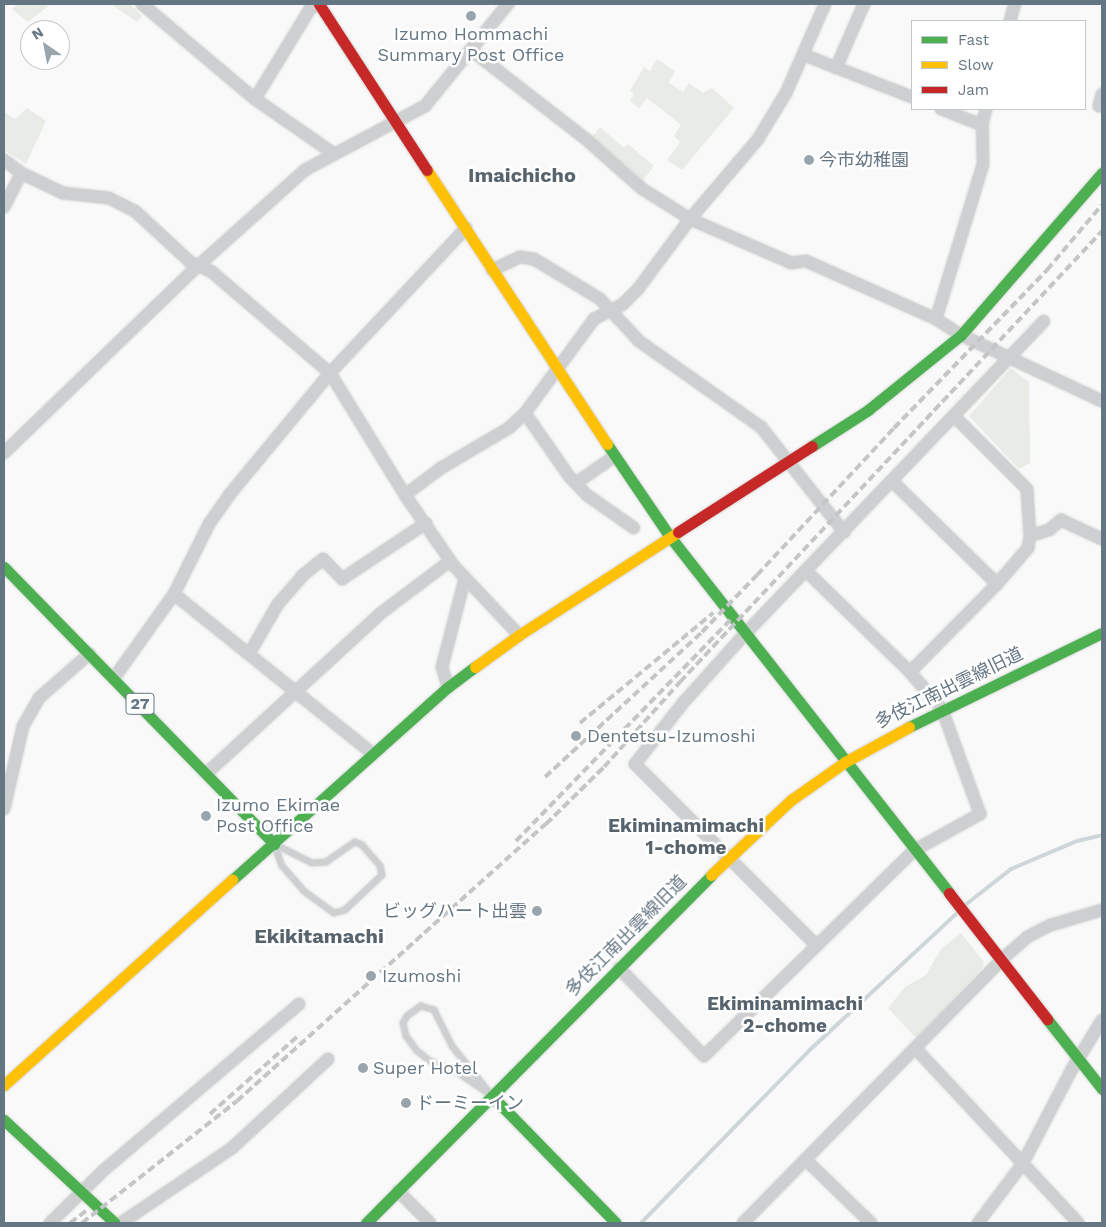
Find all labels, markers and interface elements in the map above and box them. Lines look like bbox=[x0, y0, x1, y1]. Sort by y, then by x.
marker: Izumo Hommachi Summary Post Office bbox=[465, 10, 477, 22]
north arrow bbox=[20, 20, 70, 70]
legend bbox=[911, 20, 1086, 110]
text: N bbox=[29, 24, 46, 43]
place label: Izumo Hommachi Summary Post Office bbox=[377, 24, 565, 66]
text: Fast bbox=[958, 31, 989, 49]
text: Slow bbox=[958, 56, 994, 74]
text: Jam bbox=[958, 81, 989, 99]
place label: 今市幼稚園 bbox=[819, 149, 909, 171]
marker: 今市幼稚園 bbox=[803, 154, 815, 166]
district label: Imaichicho bbox=[468, 163, 576, 187]
street label: 多伎江南出雲線旧道 bbox=[871, 643, 1027, 733]
road number: 27 bbox=[125, 691, 155, 718]
place label: Dentetsu-Izumoshi bbox=[587, 725, 756, 747]
marker: Dentetsu-Izumoshi bbox=[569, 729, 583, 743]
place label: Izumo Ekimae Post Office bbox=[216, 795, 340, 838]
marker: Izumo Ekimae Post Office bbox=[200, 810, 212, 822]
district label: Ekiminamimachi 1-chome bbox=[608, 815, 764, 859]
street label: 多伎江南出雲線旧道 bbox=[561, 871, 691, 1001]
place label: ビッグハート出雲 bbox=[383, 900, 527, 922]
marker: ビッグハート出雲 bbox=[531, 905, 543, 917]
district label: Ekikitamachi bbox=[254, 924, 384, 948]
place label: Izumoshi bbox=[382, 965, 461, 987]
marker: Izumoshi bbox=[364, 969, 378, 983]
district label: Ekiminamimachi 2-chome bbox=[707, 993, 863, 1037]
place label: Super Hotel bbox=[373, 1057, 478, 1079]
marker: Super Hotel bbox=[357, 1062, 369, 1074]
place label: ドーミーイン bbox=[416, 1092, 524, 1114]
marker: ドーミーイン bbox=[400, 1097, 412, 1109]

